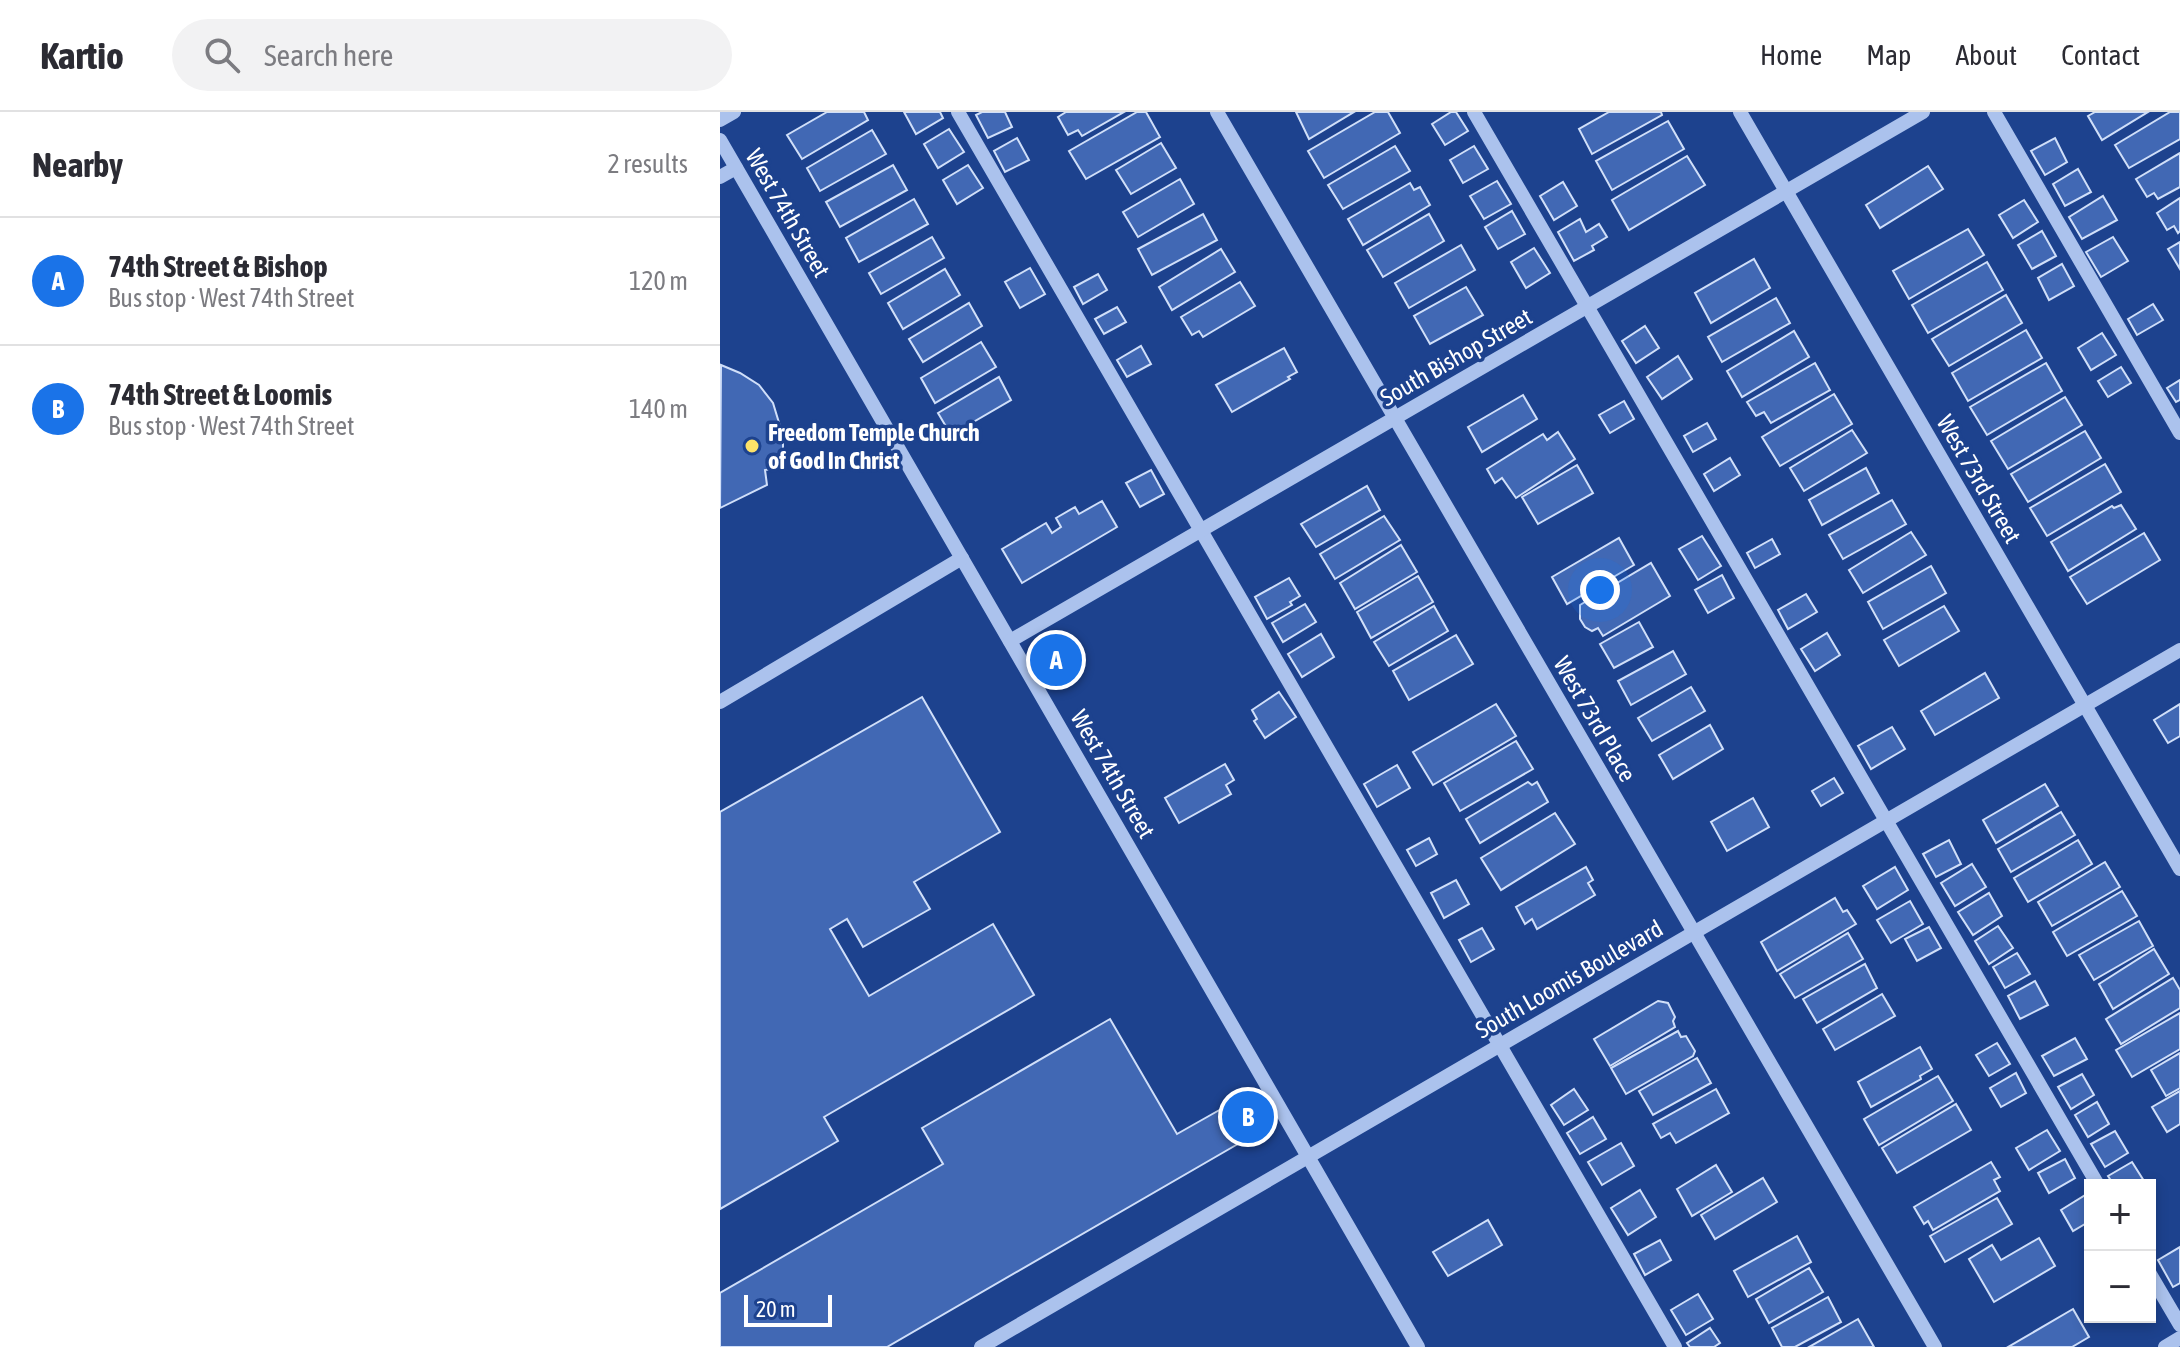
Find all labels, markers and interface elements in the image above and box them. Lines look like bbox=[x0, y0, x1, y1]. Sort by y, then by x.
search box bbox=[172, 19, 732, 91]
icon: search bbox=[200, 33, 244, 77]
text: Kartio bbox=[40, 34, 124, 77]
text: Search here bbox=[264, 38, 393, 72]
text: Home bbox=[1760, 39, 1822, 71]
text: Map bbox=[1866, 39, 1911, 71]
text: About bbox=[1955, 39, 2017, 71]
text: Contact bbox=[2061, 39, 2140, 71]
street label: West 74th Street bbox=[740, 144, 836, 282]
text: Nearby bbox=[32, 145, 123, 184]
text: 2 results bbox=[607, 149, 688, 179]
text: 74th Street & Bishop bbox=[108, 249, 328, 283]
text: A bbox=[52, 266, 64, 296]
text: 120 m bbox=[629, 266, 688, 296]
text: Bus stop · West 74th Street bbox=[108, 283, 355, 313]
street label: South Bishop Street bbox=[1375, 303, 1537, 411]
text: 74th Street & Loomis bbox=[108, 377, 332, 411]
text: B bbox=[52, 394, 64, 424]
text: 140 m bbox=[629, 394, 688, 424]
street label: West 73rd Street bbox=[1932, 410, 2027, 548]
text: Bus stop · West 74th Street bbox=[108, 411, 355, 441]
place label: Freedom Temple Church of God In Christ bbox=[768, 419, 980, 474]
marker: Freedom Temple Church of God In Christ bbox=[743, 437, 761, 455]
your location bbox=[1580, 570, 1620, 610]
pin: A bbox=[1030, 630, 1082, 690]
street label: West 73rd Place bbox=[1548, 652, 1642, 786]
street label: West 74th Street bbox=[1065, 705, 1161, 843]
street label: South Loomis Boulevard bbox=[1471, 914, 1667, 1044]
pin: B bbox=[1222, 1087, 1274, 1147]
map controls bbox=[2084, 1179, 2156, 1323]
button: + bbox=[2084, 1179, 2156, 1251]
button: − bbox=[2084, 1251, 2156, 1323]
scale bar bbox=[744, 1291, 832, 1327]
text: 20 m bbox=[756, 1296, 796, 1322]

